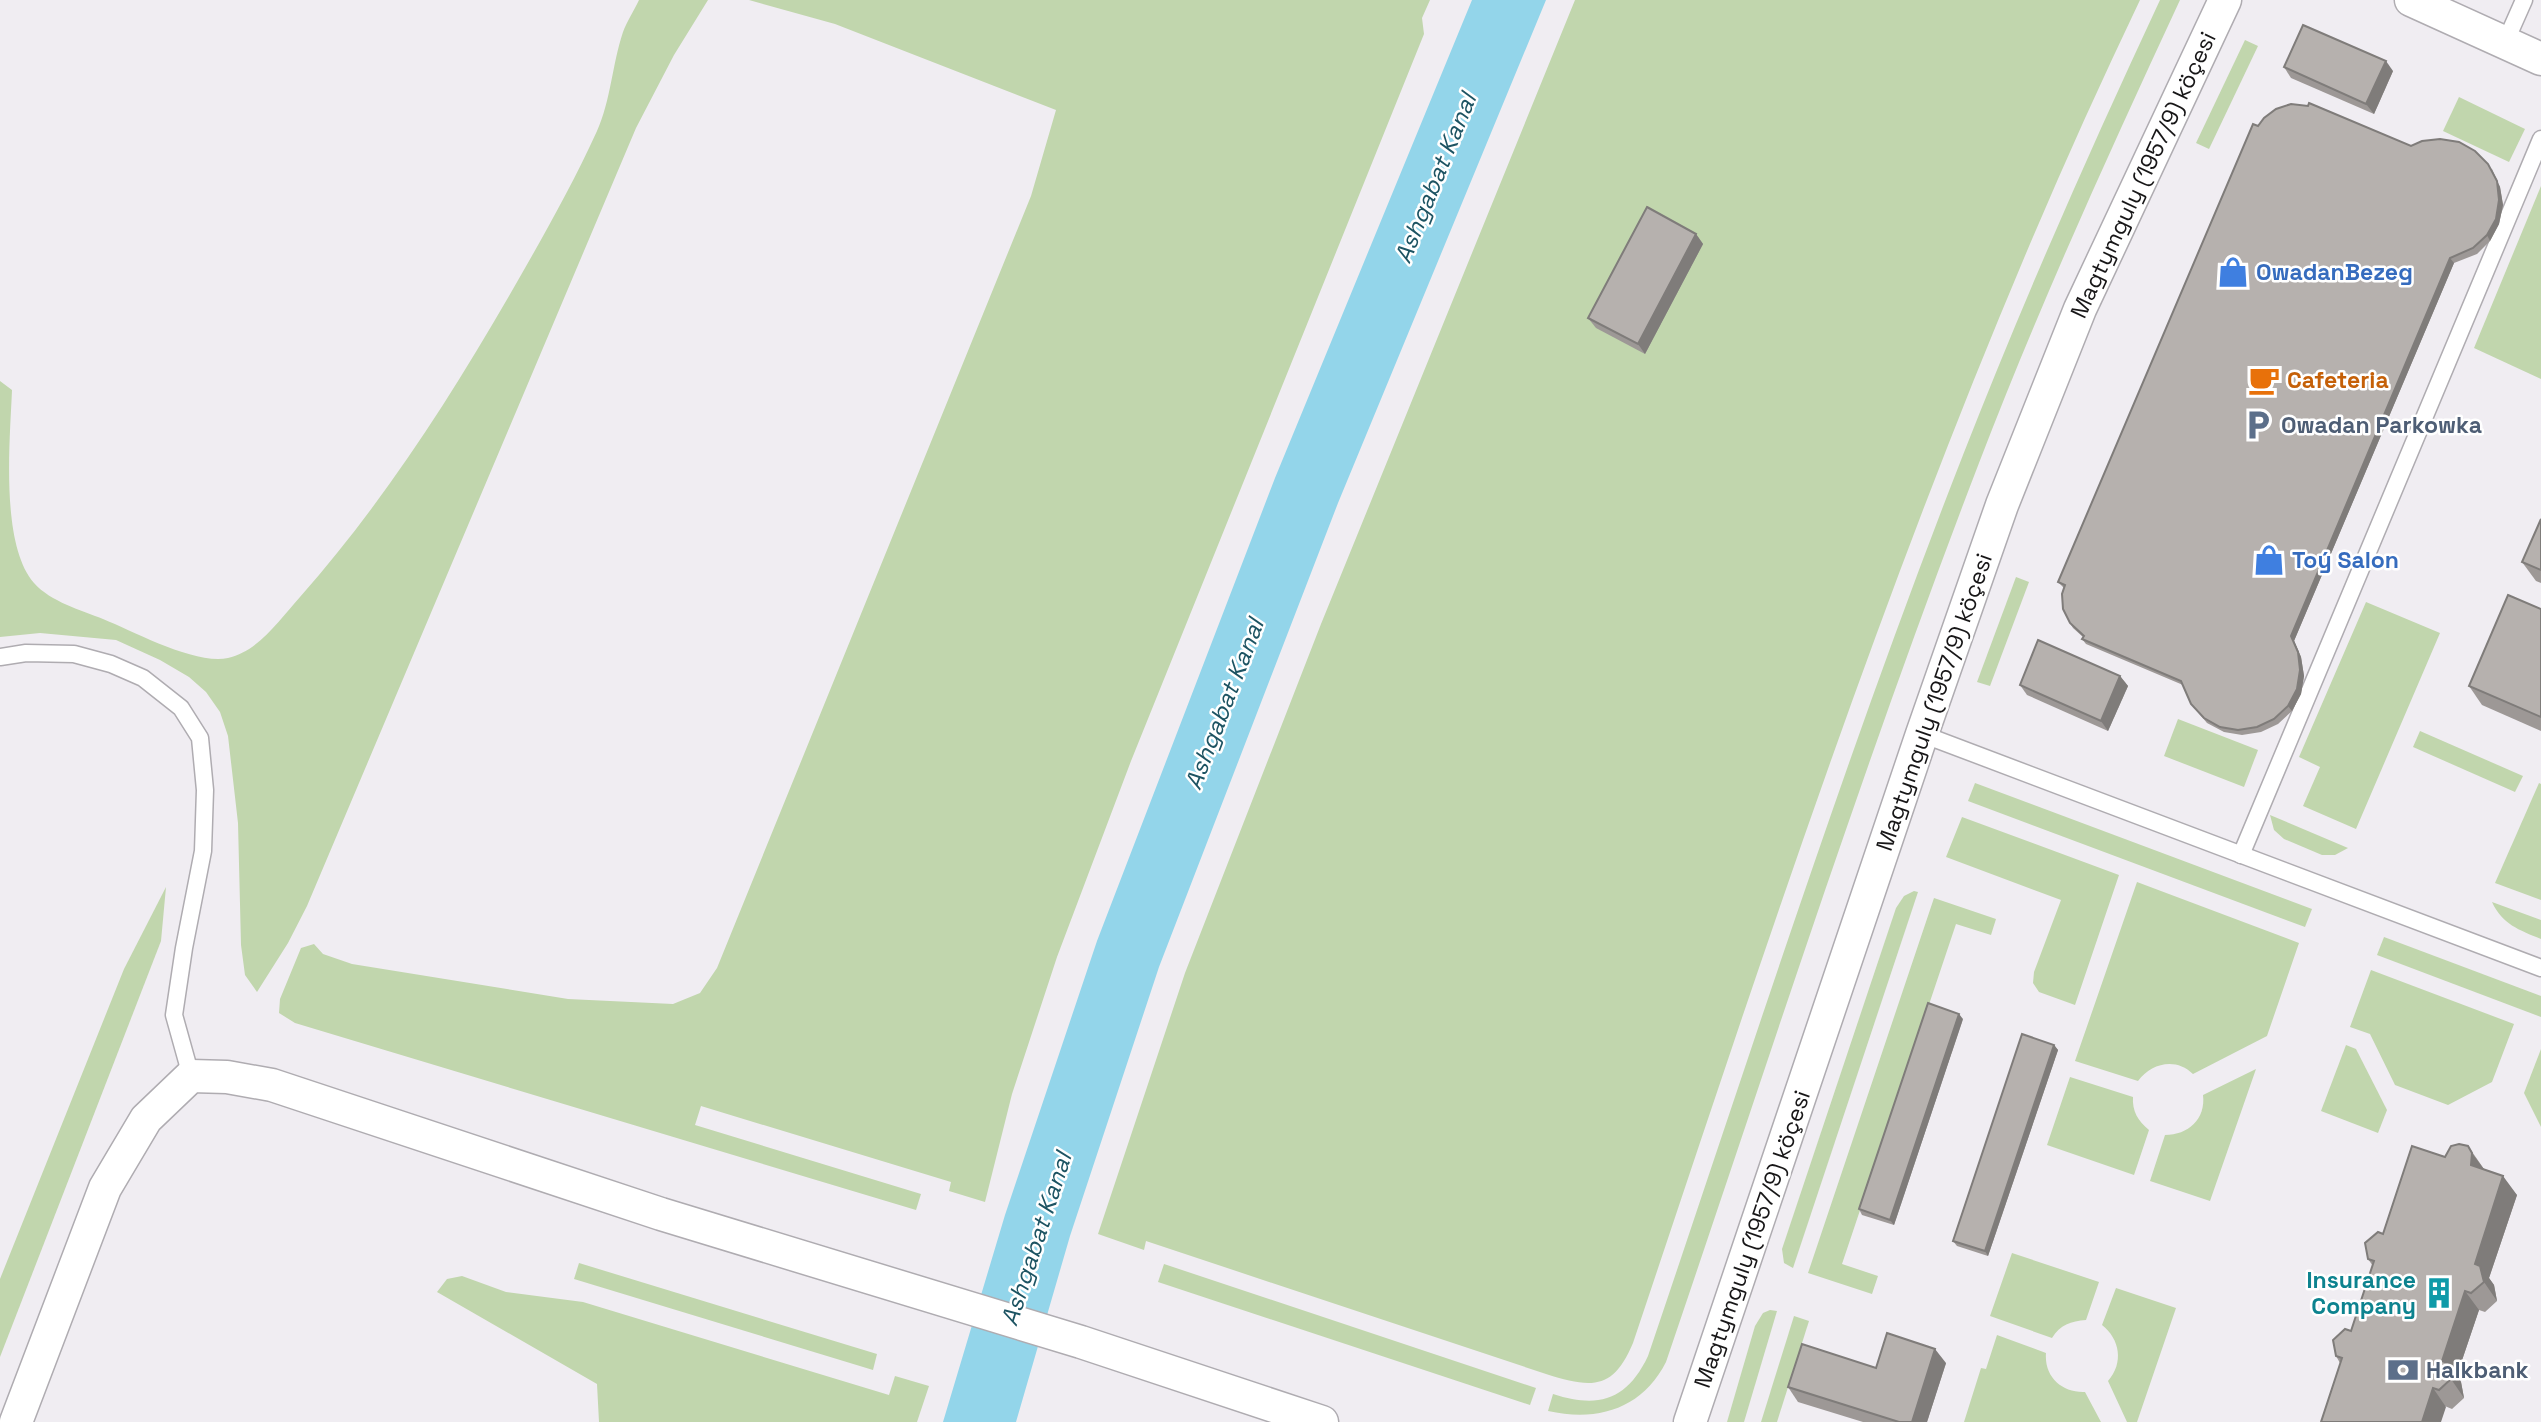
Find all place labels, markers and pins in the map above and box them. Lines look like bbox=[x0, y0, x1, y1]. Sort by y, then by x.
shop icon: OwadanBezeg bbox=[2216, 255, 2250, 289]
place label: OwadanBezeg bbox=[2256, 257, 2413, 287]
cafe icon: Cafeteria bbox=[2247, 363, 2281, 397]
place label: Cafeteria bbox=[2287, 365, 2389, 395]
parking icon: Owadan Parkowka bbox=[2241, 408, 2275, 442]
place label: Owadan Parkowka bbox=[2281, 410, 2482, 440]
shop icon: Toý Salon bbox=[2252, 543, 2286, 577]
place label: Toý Salon bbox=[2292, 545, 2399, 575]
place label: Insurance Company bbox=[2306, 1265, 2416, 1321]
building icon: Insurance Company bbox=[2422, 1276, 2456, 1310]
bank icon: Halkbank bbox=[2386, 1353, 2420, 1387]
place label: Halkbank bbox=[2426, 1355, 2529, 1385]

